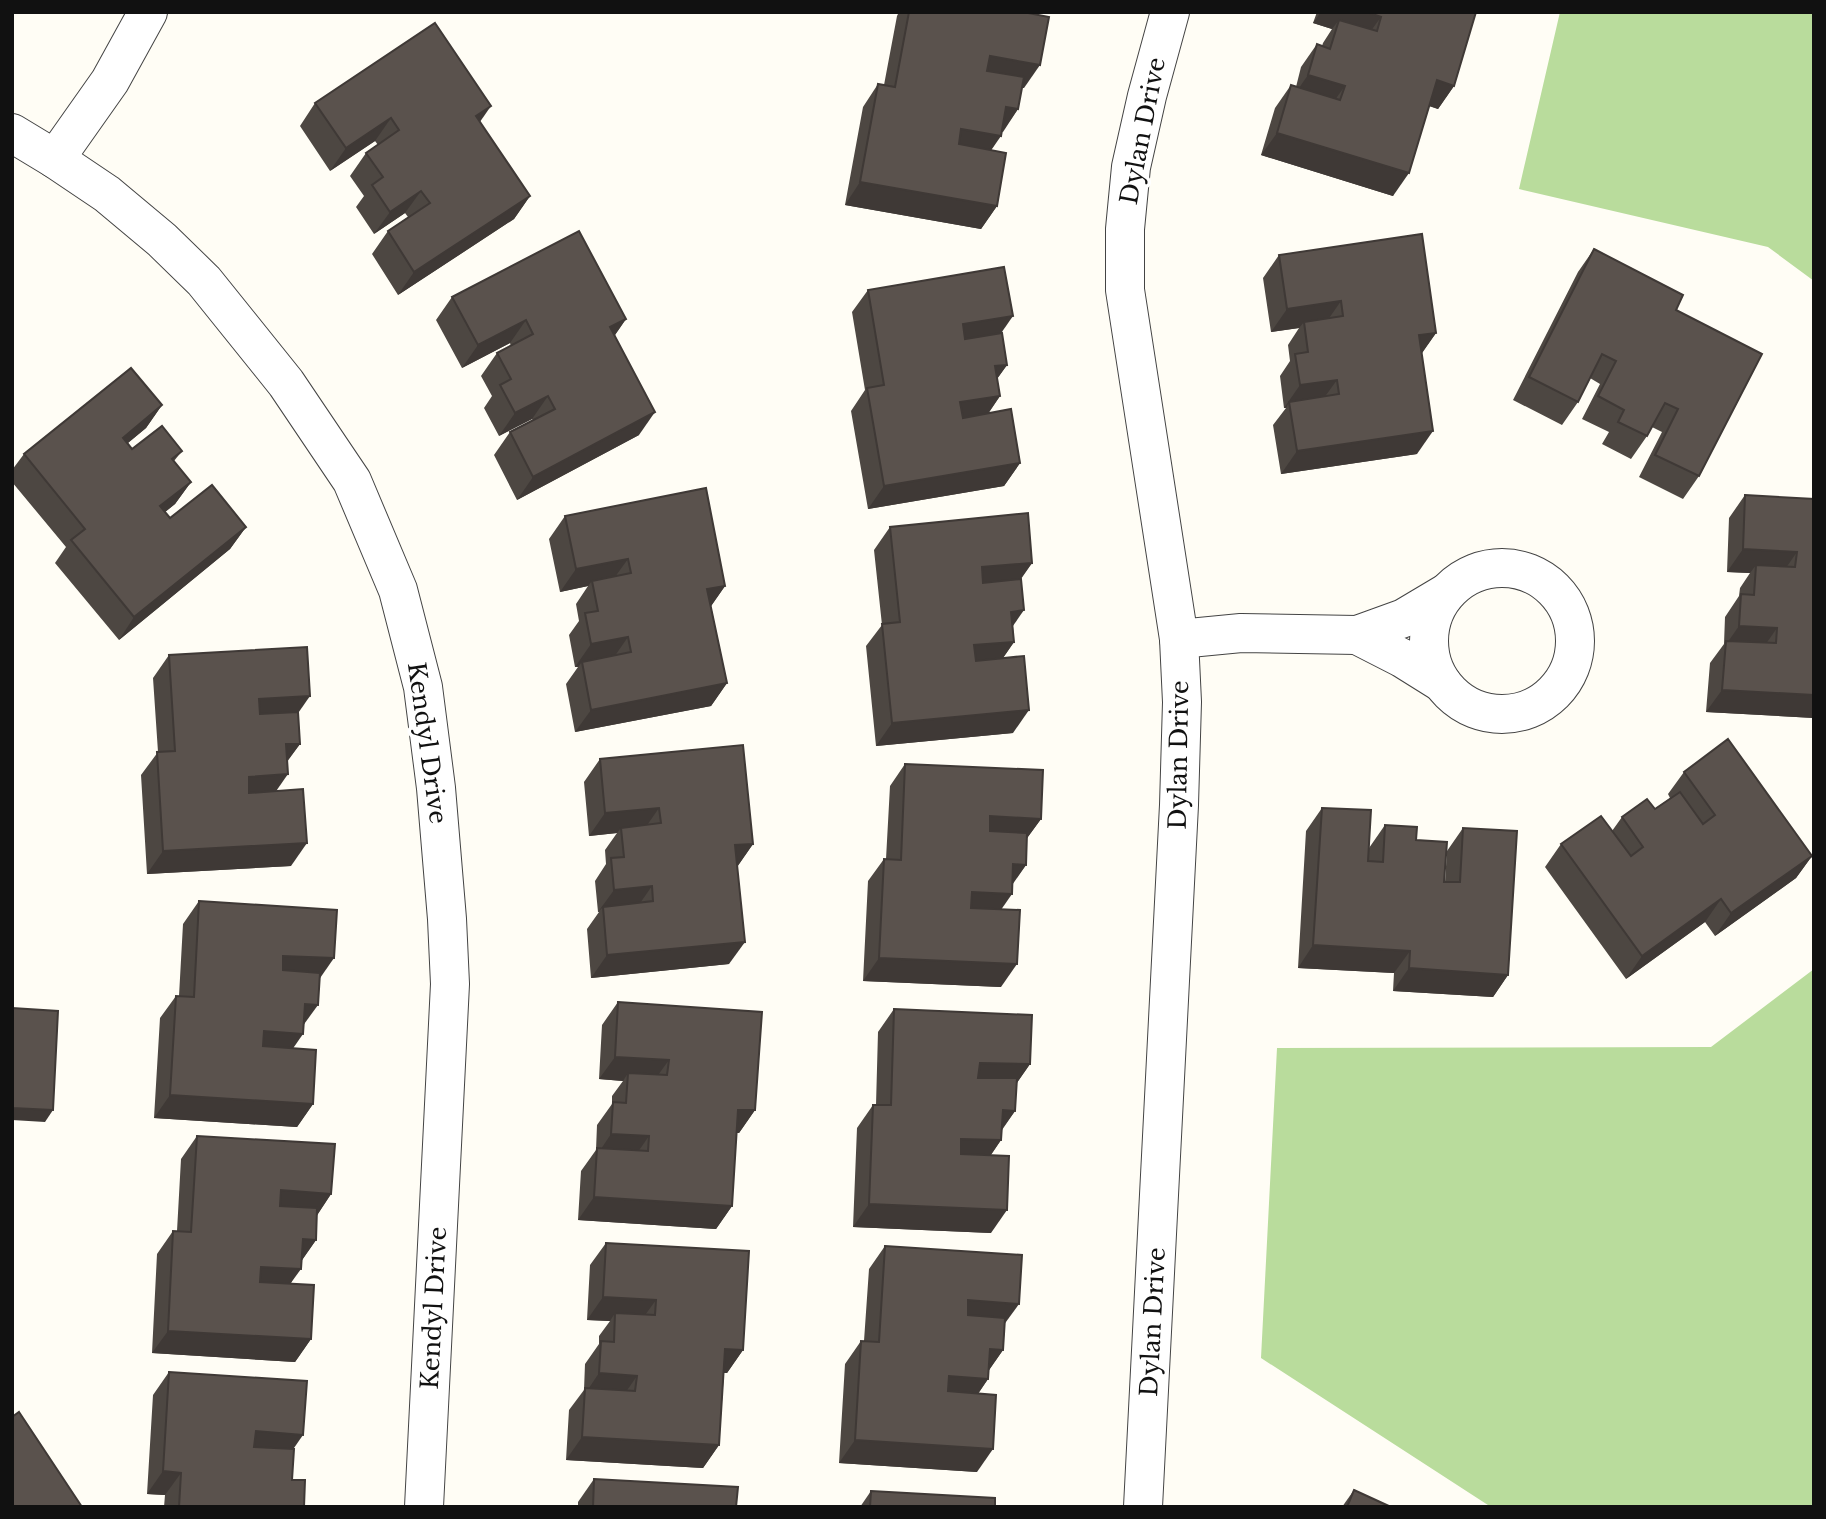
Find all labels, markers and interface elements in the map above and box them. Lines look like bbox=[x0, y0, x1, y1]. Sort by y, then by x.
street label: Dylan Drive bbox=[1114, 55, 1171, 207]
street label: Kendyl Drive bbox=[402, 660, 453, 826]
street label: Dylan Drive bbox=[1163, 680, 1194, 830]
street label: Kendyl Drive bbox=[415, 1226, 452, 1390]
street label: Dylan Drive bbox=[1134, 1247, 1171, 1397]

